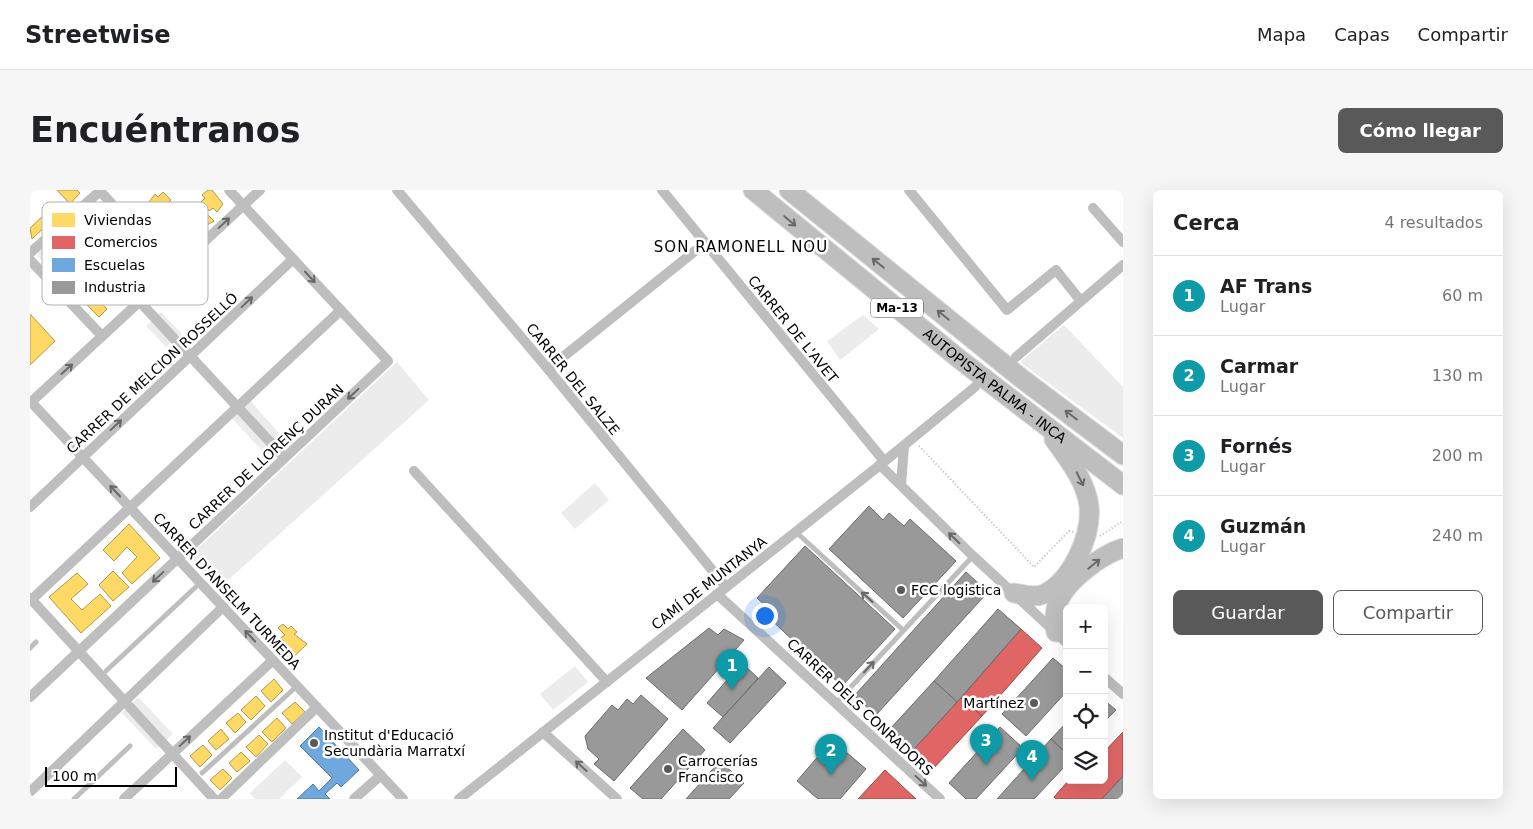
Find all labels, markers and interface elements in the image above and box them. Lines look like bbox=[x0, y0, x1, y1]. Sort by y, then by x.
text: Streetwise bbox=[25, 21, 171, 49]
text: Mapa bbox=[1257, 24, 1306, 45]
text: Capas bbox=[1334, 24, 1390, 45]
text: Compartir bbox=[1418, 24, 1508, 45]
button: Cómo llegar bbox=[1338, 108, 1503, 153]
text: Encuéntranos bbox=[30, 110, 301, 150]
legend bbox=[42, 202, 208, 305]
text: Cerca bbox=[1173, 211, 1240, 235]
text: Viviendas bbox=[84, 212, 152, 228]
text: 4 resultados bbox=[1384, 213, 1483, 232]
one-way arrow bbox=[784, 216, 797, 227]
one-way arrow bbox=[218, 217, 231, 229]
text: Comercios bbox=[84, 234, 158, 250]
district label: SON RAMONELL NOU bbox=[654, 238, 828, 256]
text: Escuelas bbox=[84, 257, 145, 273]
one-way arrow bbox=[872, 258, 885, 269]
one-way arrow bbox=[304, 271, 316, 283]
street label: CARRER DE L'AVET bbox=[745, 272, 841, 386]
text: AF Trans bbox=[1220, 275, 1312, 297]
text: Industria bbox=[84, 279, 146, 295]
text: 1 bbox=[1183, 286, 1195, 305]
text: 60 m bbox=[1442, 286, 1483, 305]
street label: CARRER DE MELCION ROSSELLÓ bbox=[62, 289, 241, 457]
one-way arrow bbox=[241, 296, 254, 308]
text: Lugar bbox=[1220, 297, 1265, 316]
road number: Ma-13 bbox=[871, 299, 923, 318]
one-way arrow bbox=[936, 310, 949, 321]
street label: CARRER DEL SALZE bbox=[523, 320, 623, 438]
street label: AUTOPISTA PALMA - INCA bbox=[920, 325, 1070, 447]
text: Carmar bbox=[1220, 355, 1298, 377]
one-way arrow bbox=[60, 364, 73, 375]
text: 2 bbox=[1183, 366, 1195, 385]
text: 130 m bbox=[1432, 366, 1483, 385]
text: Lugar bbox=[1220, 377, 1265, 396]
street label: CARRER DE LLORENÇ DURAN bbox=[185, 381, 347, 533]
one-way arrow bbox=[347, 388, 359, 400]
one-way arrow bbox=[1065, 410, 1078, 421]
one-way arrow bbox=[110, 419, 123, 431]
text: Fornés bbox=[1220, 435, 1292, 457]
text: 3 bbox=[1183, 446, 1195, 465]
text: 200 m bbox=[1432, 446, 1483, 465]
text: Lugar bbox=[1220, 457, 1265, 476]
one-way arrow bbox=[1076, 471, 1085, 486]
one-way arrow bbox=[109, 485, 121, 498]
street label: CARRER D'ANSELM TURMEDA bbox=[150, 509, 304, 673]
text: Guzmán bbox=[1220, 515, 1306, 537]
text: 4 bbox=[1183, 526, 1195, 545]
text: 240 m bbox=[1432, 526, 1483, 545]
one-way arrow bbox=[949, 532, 961, 544]
street label: CAMÍ DE MUNTANYA bbox=[648, 533, 770, 633]
text: Lugar bbox=[1220, 537, 1265, 556]
one-way arrow bbox=[1087, 558, 1100, 569]
one-way arrow bbox=[151, 571, 164, 583]
place label: FCC logistica bbox=[911, 582, 1001, 598]
marker: FCC logistica bbox=[895, 584, 907, 596]
button: Guardar bbox=[1173, 590, 1323, 635]
button: Compartir bbox=[1333, 590, 1483, 635]
one-way arrow bbox=[861, 591, 874, 603]
your location bbox=[752, 603, 778, 629]
map controls bbox=[1063, 604, 1108, 784]
button: + bbox=[1063, 604, 1108, 649]
one-way arrow bbox=[244, 629, 256, 642]
street label: CARRER DELS CONRADORS bbox=[784, 635, 936, 779]
pin: 1 bbox=[716, 649, 748, 690]
button: − bbox=[1063, 649, 1108, 694]
one-way arrow bbox=[863, 660, 875, 673]
button: locate bbox=[1063, 694, 1108, 739]
place label: Martínez bbox=[963, 695, 1024, 711]
marker: Martínez bbox=[1028, 697, 1040, 709]
pin: 3 bbox=[970, 724, 1002, 765]
place label: Institut d'Educació Secundària Marratxí bbox=[324, 727, 466, 759]
pin: 2 bbox=[815, 734, 847, 775]
one-way arrow bbox=[179, 735, 192, 747]
marker: Institut d'Educació Secundària Marratxí bbox=[308, 737, 320, 749]
button: layers bbox=[1063, 739, 1108, 784]
pin: 4 bbox=[1016, 740, 1048, 781]
place label: Carrocerías Francisco bbox=[678, 753, 758, 785]
one-way arrow bbox=[574, 760, 587, 772]
marker: Carrocerías Francisco bbox=[662, 763, 674, 775]
scale bar bbox=[45, 764, 178, 787]
text: 100 m bbox=[52, 768, 97, 784]
one-way arrow bbox=[914, 775, 927, 787]

